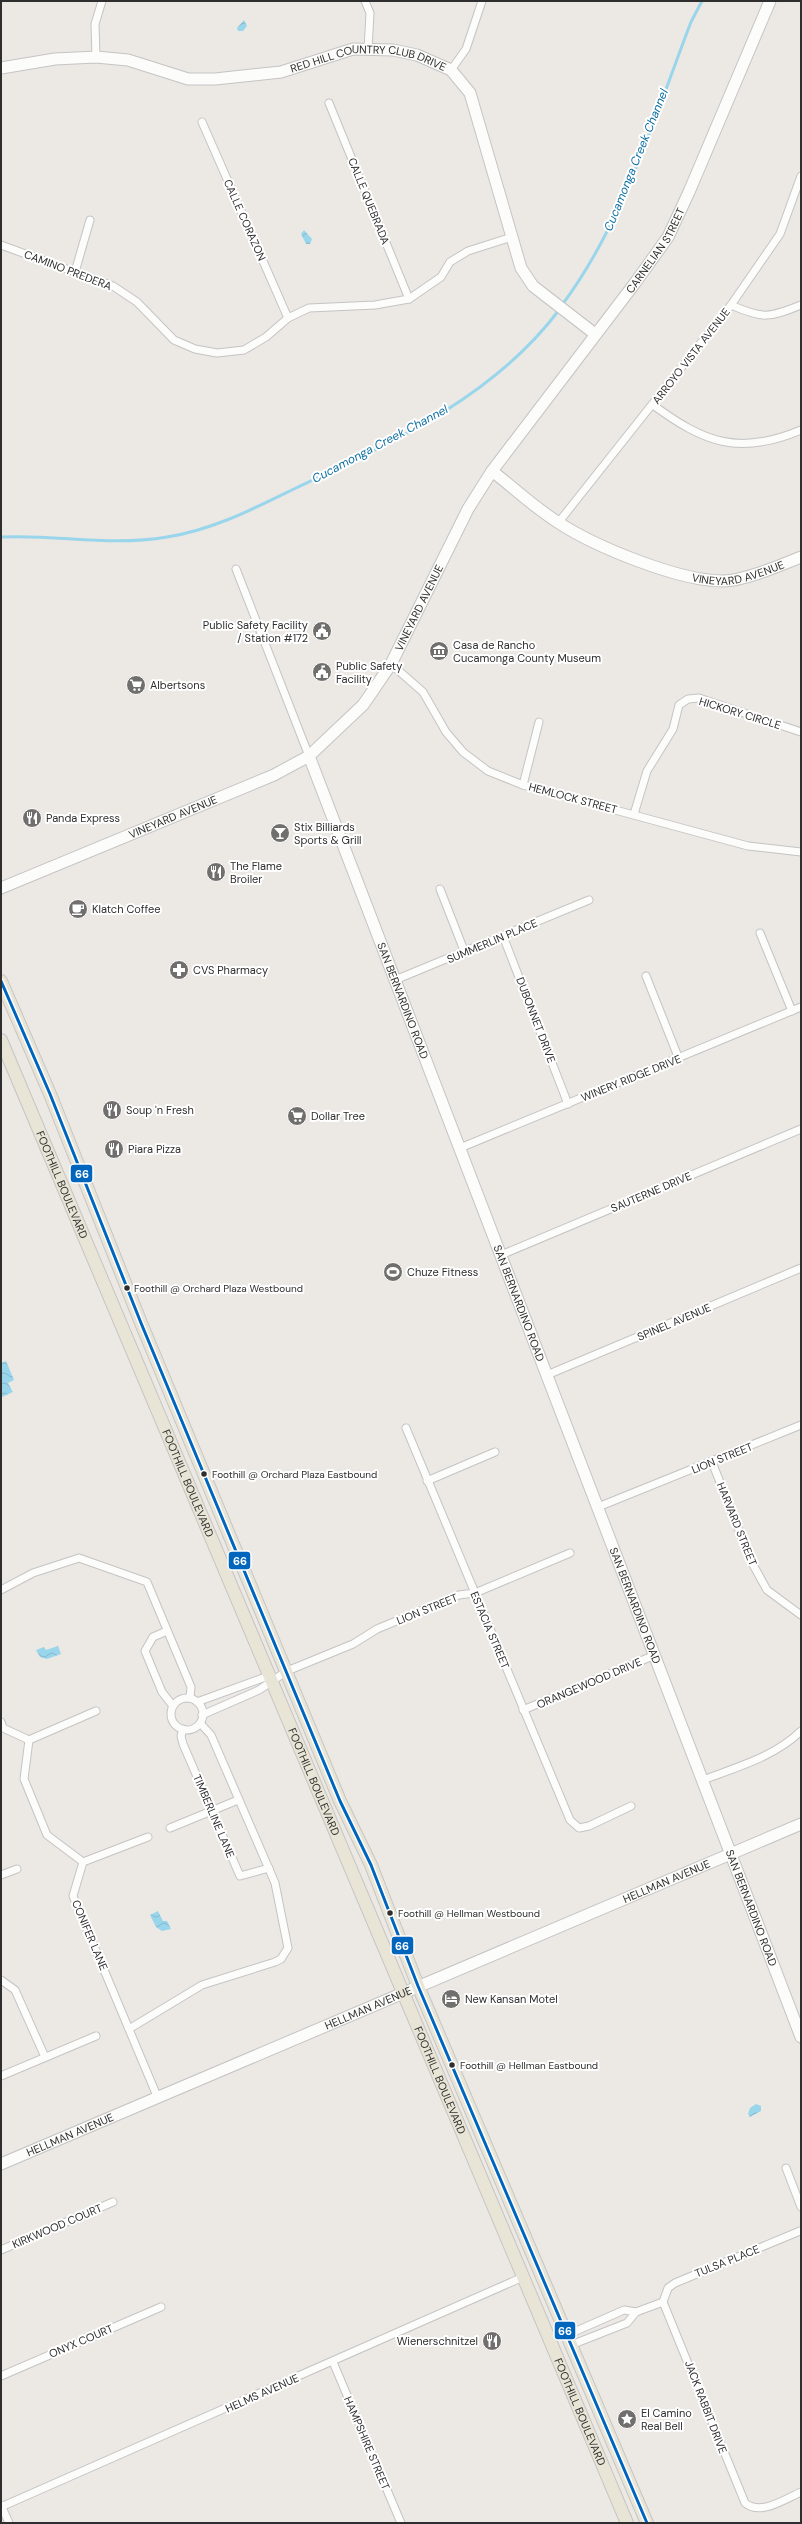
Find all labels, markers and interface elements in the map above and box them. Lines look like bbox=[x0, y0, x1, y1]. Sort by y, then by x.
text: RED HILL COUNTRY CLUB DRIVE bbox=[288, 42, 448, 76]
street label: RED HILL COUNTRY CLUB DRIVE bbox=[287, 63, 449, 77]
water label: Cucamonga Creek Channel bbox=[600, 86, 672, 233]
street label: CALLE QUEBRADA bbox=[345, 156, 393, 246]
street label: CALLE CORAZON bbox=[221, 177, 269, 263]
street label: CARNELIAN STREET bbox=[623, 205, 688, 296]
street label: CAMINO PREDERA bbox=[22, 247, 114, 293]
street label: ARROYO VISTA AVENUE bbox=[649, 305, 733, 407]
water label: Cucamonga Creek Channel bbox=[309, 401, 451, 487]
street label: VINEYARD AVENUE bbox=[691, 558, 786, 588]
street label: VINEYARD AVENUE bbox=[392, 562, 446, 653]
place label: Public Safety Facility / Station #172 bbox=[203, 618, 308, 645]
public building icon: Public Safety Facility / Station #172 bbox=[311, 620, 333, 642]
place label: Casa de Rancho Cucamonga County Museum bbox=[453, 638, 601, 665]
museum icon: Casa de Rancho Cucamonga County Museum bbox=[428, 640, 450, 662]
place label: Public Safety Facility bbox=[336, 659, 402, 686]
public building icon: Public Safety Facility bbox=[311, 661, 333, 683]
supermarket icon: Albertsons bbox=[125, 674, 147, 696]
place label: Albertsons bbox=[150, 678, 205, 692]
street label: HICKORY CIRCLE bbox=[697, 694, 783, 732]
street label: HEMLOCK STREET bbox=[527, 779, 619, 817]
street label: VINEYARD AVENUE bbox=[126, 792, 219, 841]
restaurant icon: Panda Express bbox=[21, 807, 43, 829]
place label: Panda Express bbox=[46, 811, 120, 825]
place label: Stix Billiards Sports & Grill bbox=[294, 820, 362, 847]
bar icon: Stix Billiards Sports & Grill bbox=[269, 822, 291, 844]
place label: The Flame Broiler bbox=[230, 859, 282, 886]
restaurant icon: The Flame Broiler bbox=[205, 861, 227, 883]
cafe icon: Klatch Coffee bbox=[67, 898, 89, 920]
place label: Klatch Coffee bbox=[92, 902, 161, 916]
street label: SUMMERLIN PLACE bbox=[445, 916, 539, 966]
street label: SAN BERNARDINO ROAD bbox=[374, 940, 432, 1061]
pharmacy icon: CVS Pharmacy bbox=[168, 959, 190, 981]
place label: CVS Pharmacy bbox=[193, 963, 268, 977]
street label: DUBONNET DRIVE bbox=[513, 975, 559, 1065]
street label: WINERY RIDGE DRIVE bbox=[579, 1051, 683, 1105]
restaurant icon: Soup 'n Fresh bbox=[101, 1099, 123, 1121]
place label: Soup 'n Fresh bbox=[126, 1103, 194, 1117]
supermarket icon: Dollar Tree bbox=[286, 1105, 308, 1127]
place label: Dollar Tree bbox=[311, 1109, 365, 1123]
street label: FOOTHILL BOULEVARD bbox=[33, 1129, 91, 1241]
restaurant icon: Piara Pizza bbox=[103, 1138, 125, 1160]
place label: Piara Pizza bbox=[128, 1142, 181, 1156]
line badge: 66 bbox=[70, 1164, 93, 1183]
text: 66 bbox=[75, 1167, 89, 1181]
street label: SAUTERNE DRIVE bbox=[608, 1169, 694, 1215]
street label: SAN BERNARDINO ROAD bbox=[490, 1243, 548, 1364]
sports icon: Chuze Fitness bbox=[382, 1261, 404, 1283]
place label: Chuze Fitness bbox=[407, 1265, 478, 1279]
place label: Foothill @ Orchard Plaza Westbound bbox=[134, 1282, 303, 1295]
marker: Foothill @ Orchard Plaza Westbound bbox=[122, 1283, 132, 1293]
street label: SPINEL AVENUE bbox=[635, 1300, 713, 1344]
street label: FOOTHILL BOULEVARD bbox=[159, 1427, 217, 1539]
street label: LION STREET bbox=[689, 1439, 755, 1477]
place label: Foothill @ Orchard Plaza Eastbound bbox=[212, 1468, 377, 1481]
marker: Foothill @ Orchard Plaza Eastbound bbox=[199, 1469, 209, 1479]
street label: HARVARD STREET bbox=[714, 1480, 760, 1568]
street label: SAN BERNARDINO ROAD bbox=[607, 1545, 664, 1666]
line badge: 66 bbox=[228, 1551, 251, 1570]
text: 66 bbox=[233, 1554, 247, 1568]
street label: ESTACIA STREET bbox=[467, 1589, 513, 1671]
street label: LION STREET bbox=[394, 1590, 460, 1628]
street label: ORANGEWOOD DRIVE bbox=[534, 1655, 644, 1711]
street label: FOOTHILL BOULEVARD bbox=[285, 1726, 343, 1838]
street label: TIMBERLINE LANE bbox=[190, 1772, 238, 1860]
street label: SAN BERNARDINO ROAD bbox=[723, 1848, 780, 1969]
street label: HELLMAN AVENUE bbox=[621, 1857, 712, 1906]
street label: CONIFER LANE bbox=[69, 1898, 111, 1972]
place label: Foothill @ Hellman Westbound bbox=[398, 1907, 540, 1920]
marker: Foothill @ Hellman Westbound bbox=[385, 1908, 395, 1918]
line badge: 66 bbox=[391, 1936, 414, 1955]
text: 66 bbox=[395, 1939, 409, 1953]
street label: HELLMAN AVENUE bbox=[323, 1983, 414, 2033]
hotel icon: New Kansan Motel bbox=[440, 1988, 462, 2010]
place label: New Kansan Motel bbox=[465, 1992, 558, 2006]
street label: FOOTHILL BOULEVARD bbox=[411, 2024, 469, 2136]
place label: Foothill @ Hellman Eastbound bbox=[460, 2059, 598, 2072]
marker: Foothill @ Hellman Eastbound bbox=[447, 2060, 457, 2070]
street label: HELLMAN AVENUE bbox=[24, 2110, 116, 2159]
street label: KIRKWOOD COURT bbox=[10, 2201, 104, 2251]
street label: TULSA PLACE bbox=[693, 2242, 761, 2280]
street label: ONYX COURT bbox=[47, 2321, 115, 2361]
line badge: 66 bbox=[554, 2321, 576, 2340]
text: 66 bbox=[558, 2324, 572, 2338]
restaurant icon: Wienerschnitzel bbox=[481, 2330, 503, 2352]
place label: Wienerschnitzel bbox=[397, 2334, 478, 2348]
street label: FOOTHILL BOULEVARD bbox=[551, 2356, 609, 2468]
street label: JACK RABBIT DRIVE bbox=[682, 2359, 730, 2455]
street label: HELMS AVENUE bbox=[223, 2371, 301, 2415]
street label: HAMPSHIRE STREET bbox=[341, 2394, 393, 2492]
place label: El Camino Real Bell bbox=[641, 2406, 692, 2433]
place icon: El Camino Real Bell bbox=[616, 2408, 638, 2430]

